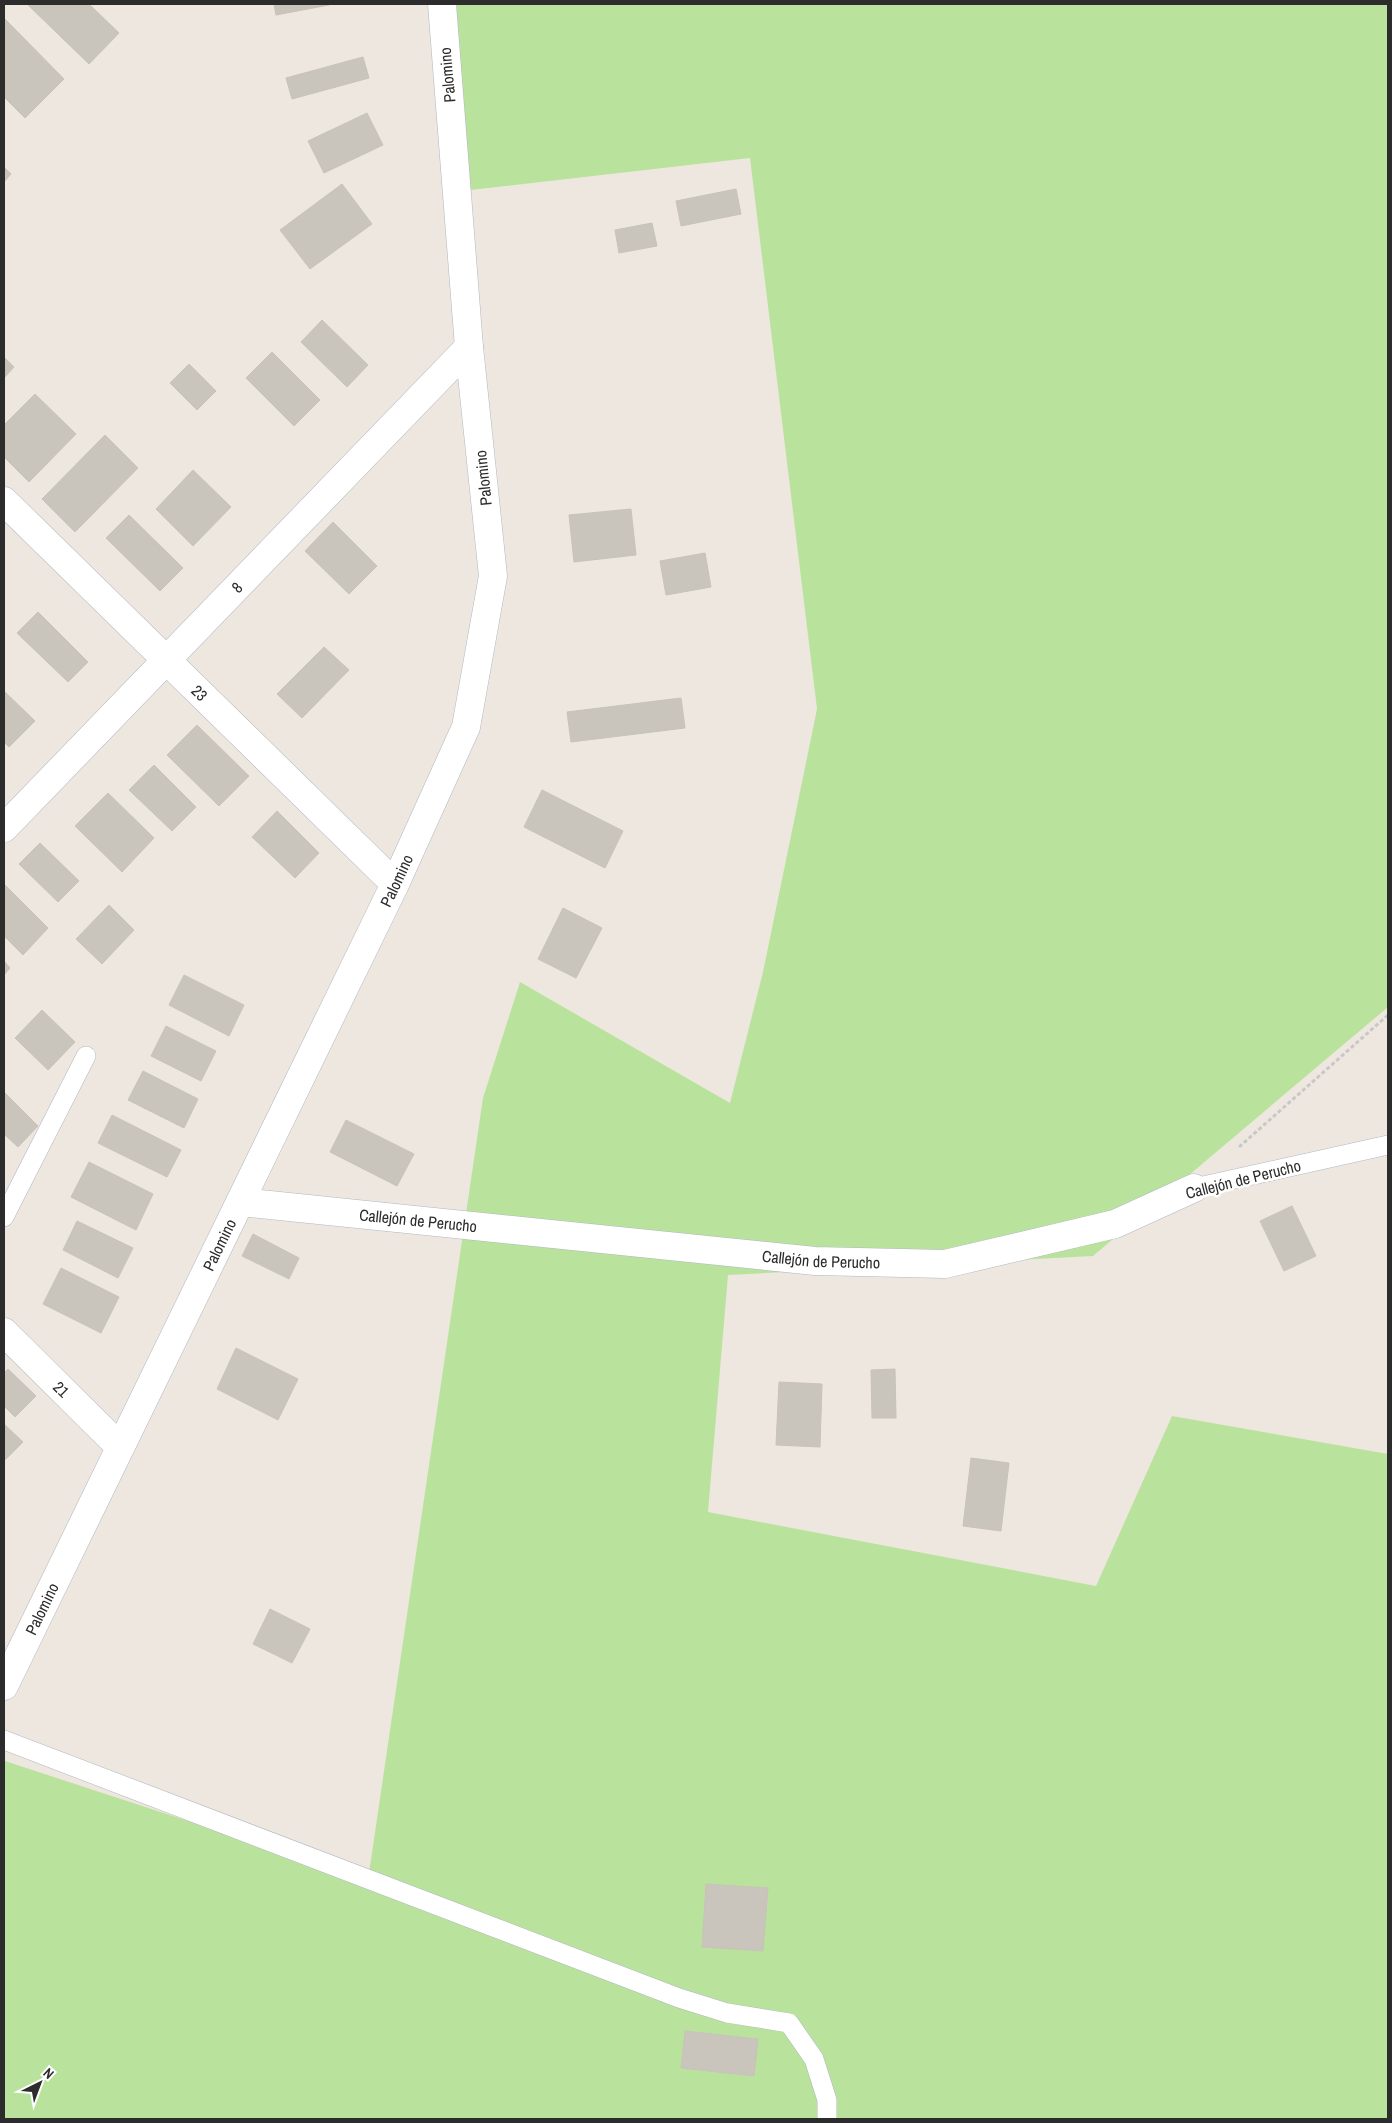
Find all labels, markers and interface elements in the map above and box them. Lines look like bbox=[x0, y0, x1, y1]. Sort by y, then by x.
street label: Palomino bbox=[434, 46, 460, 104]
street label: Palomino bbox=[469, 449, 497, 507]
street label: 8 bbox=[226, 577, 247, 597]
street label: 23 bbox=[187, 680, 213, 706]
street label: Palomino bbox=[375, 851, 418, 910]
street label: Callejón de Perucho bbox=[1183, 1154, 1303, 1204]
street label: Callejón de Perucho bbox=[358, 1203, 478, 1237]
street label: Palomino bbox=[197, 1215, 241, 1274]
street label: Callejón de Perucho bbox=[761, 1245, 880, 1273]
street label: 21 bbox=[49, 1376, 75, 1402]
street label: Palomino bbox=[20, 1579, 64, 1638]
north arrow bbox=[15, 2058, 65, 2108]
text: N bbox=[40, 2064, 58, 2083]

